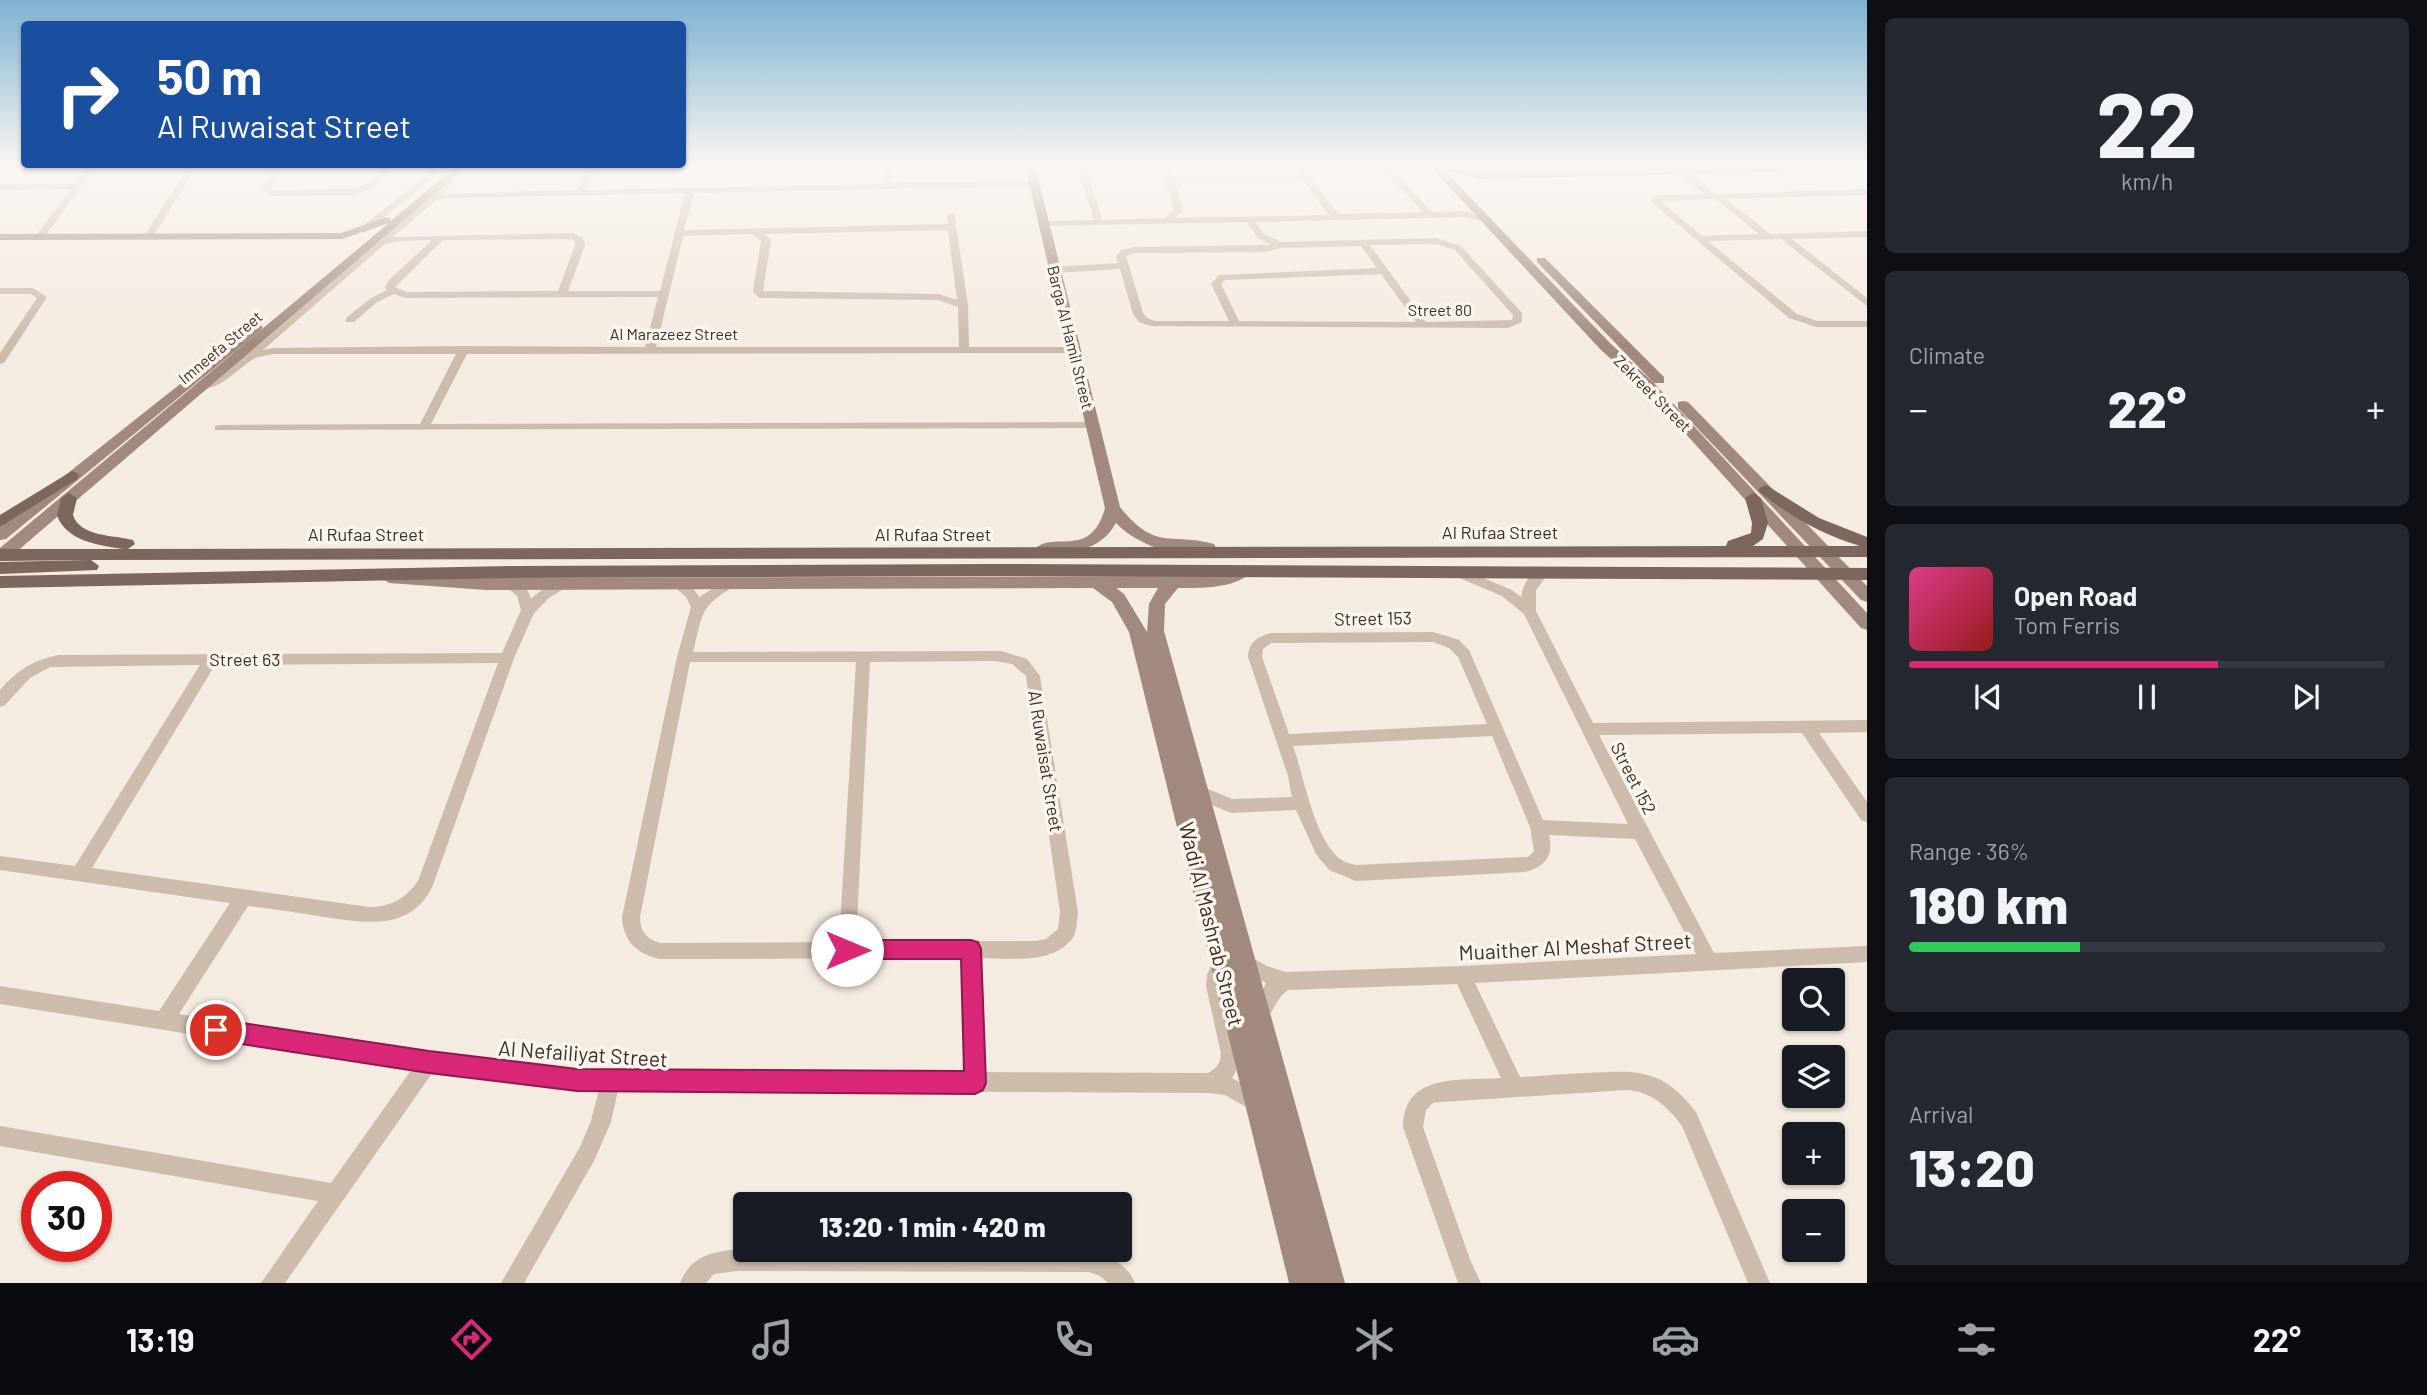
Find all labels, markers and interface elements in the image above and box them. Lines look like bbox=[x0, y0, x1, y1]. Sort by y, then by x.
text: 50 m bbox=[157, 46, 262, 105]
icon: right bbox=[42, 49, 133, 140]
text: 22 bbox=[2096, 67, 2198, 176]
text: Al Ruwaisat Street bbox=[157, 106, 411, 144]
text: km/h bbox=[2121, 167, 2173, 195]
street label: Barga Al Hamil Street bbox=[1044, 263, 1098, 411]
street label: Street 80 bbox=[1408, 300, 1472, 319]
street label: Imneefa Street bbox=[174, 307, 266, 387]
street label: Al Marazeez Street bbox=[610, 324, 738, 343]
text: Climate bbox=[1909, 341, 1985, 369]
street label: Zekreet Street bbox=[1611, 351, 1695, 435]
text: 22° bbox=[2108, 376, 2186, 438]
text: − bbox=[1909, 385, 1928, 431]
text: + bbox=[2366, 385, 2385, 431]
street label: Al Rufaa Street bbox=[1442, 521, 1558, 543]
street label: Al Rufaa Street bbox=[308, 523, 424, 545]
street label: Al Rufaa Street bbox=[875, 523, 991, 545]
text: Open Road bbox=[2014, 580, 2137, 611]
street label: Street 153 bbox=[1334, 606, 1412, 630]
text: Tom Ferris bbox=[2014, 611, 2120, 639]
street label: Street 63 bbox=[209, 648, 281, 670]
icon: previous bbox=[1969, 678, 2007, 716]
icon: pause bbox=[2128, 678, 2166, 716]
icon: next bbox=[2287, 678, 2325, 716]
street label: Al Ruwaisat Street bbox=[1024, 689, 1068, 833]
street label: Street 152 bbox=[1607, 738, 1661, 818]
street label: Wadi Al Mashrab Street bbox=[1175, 819, 1249, 1029]
text: Range · 36% bbox=[1909, 837, 2029, 865]
text: 180 km bbox=[1909, 872, 2068, 934]
position arrow bbox=[810, 913, 884, 987]
street label: Muaither Al Meshaf Street bbox=[1458, 927, 1692, 965]
map controls bbox=[1782, 968, 1845, 1262]
button: search bbox=[1782, 968, 1845, 1031]
pin bbox=[186, 1000, 246, 1060]
icon: arrive bbox=[197, 1011, 235, 1049]
street label: Al Nefailiyat Street bbox=[497, 1035, 669, 1071]
button: layers bbox=[1782, 1045, 1845, 1108]
text: Arrival bbox=[1909, 1100, 1973, 1128]
button: + bbox=[1782, 1122, 1845, 1185]
text: 13:20 bbox=[1909, 1135, 2035, 1197]
speed limit sign: 30 bbox=[21, 1171, 112, 1262]
button: − bbox=[1782, 1199, 1845, 1262]
text: 13:20 · 1 min · 420 m bbox=[819, 1211, 1046, 1242]
icon: directions bbox=[447, 1315, 496, 1364]
icon: music bbox=[748, 1315, 797, 1364]
icon: phone bbox=[1049, 1315, 1098, 1364]
icon: climate bbox=[1350, 1315, 1399, 1364]
icon: car bbox=[1651, 1315, 1700, 1364]
icon: filters bbox=[1952, 1315, 2001, 1364]
text: 13:19 bbox=[126, 1320, 195, 1358]
text: 22° bbox=[2253, 1320, 2301, 1358]

